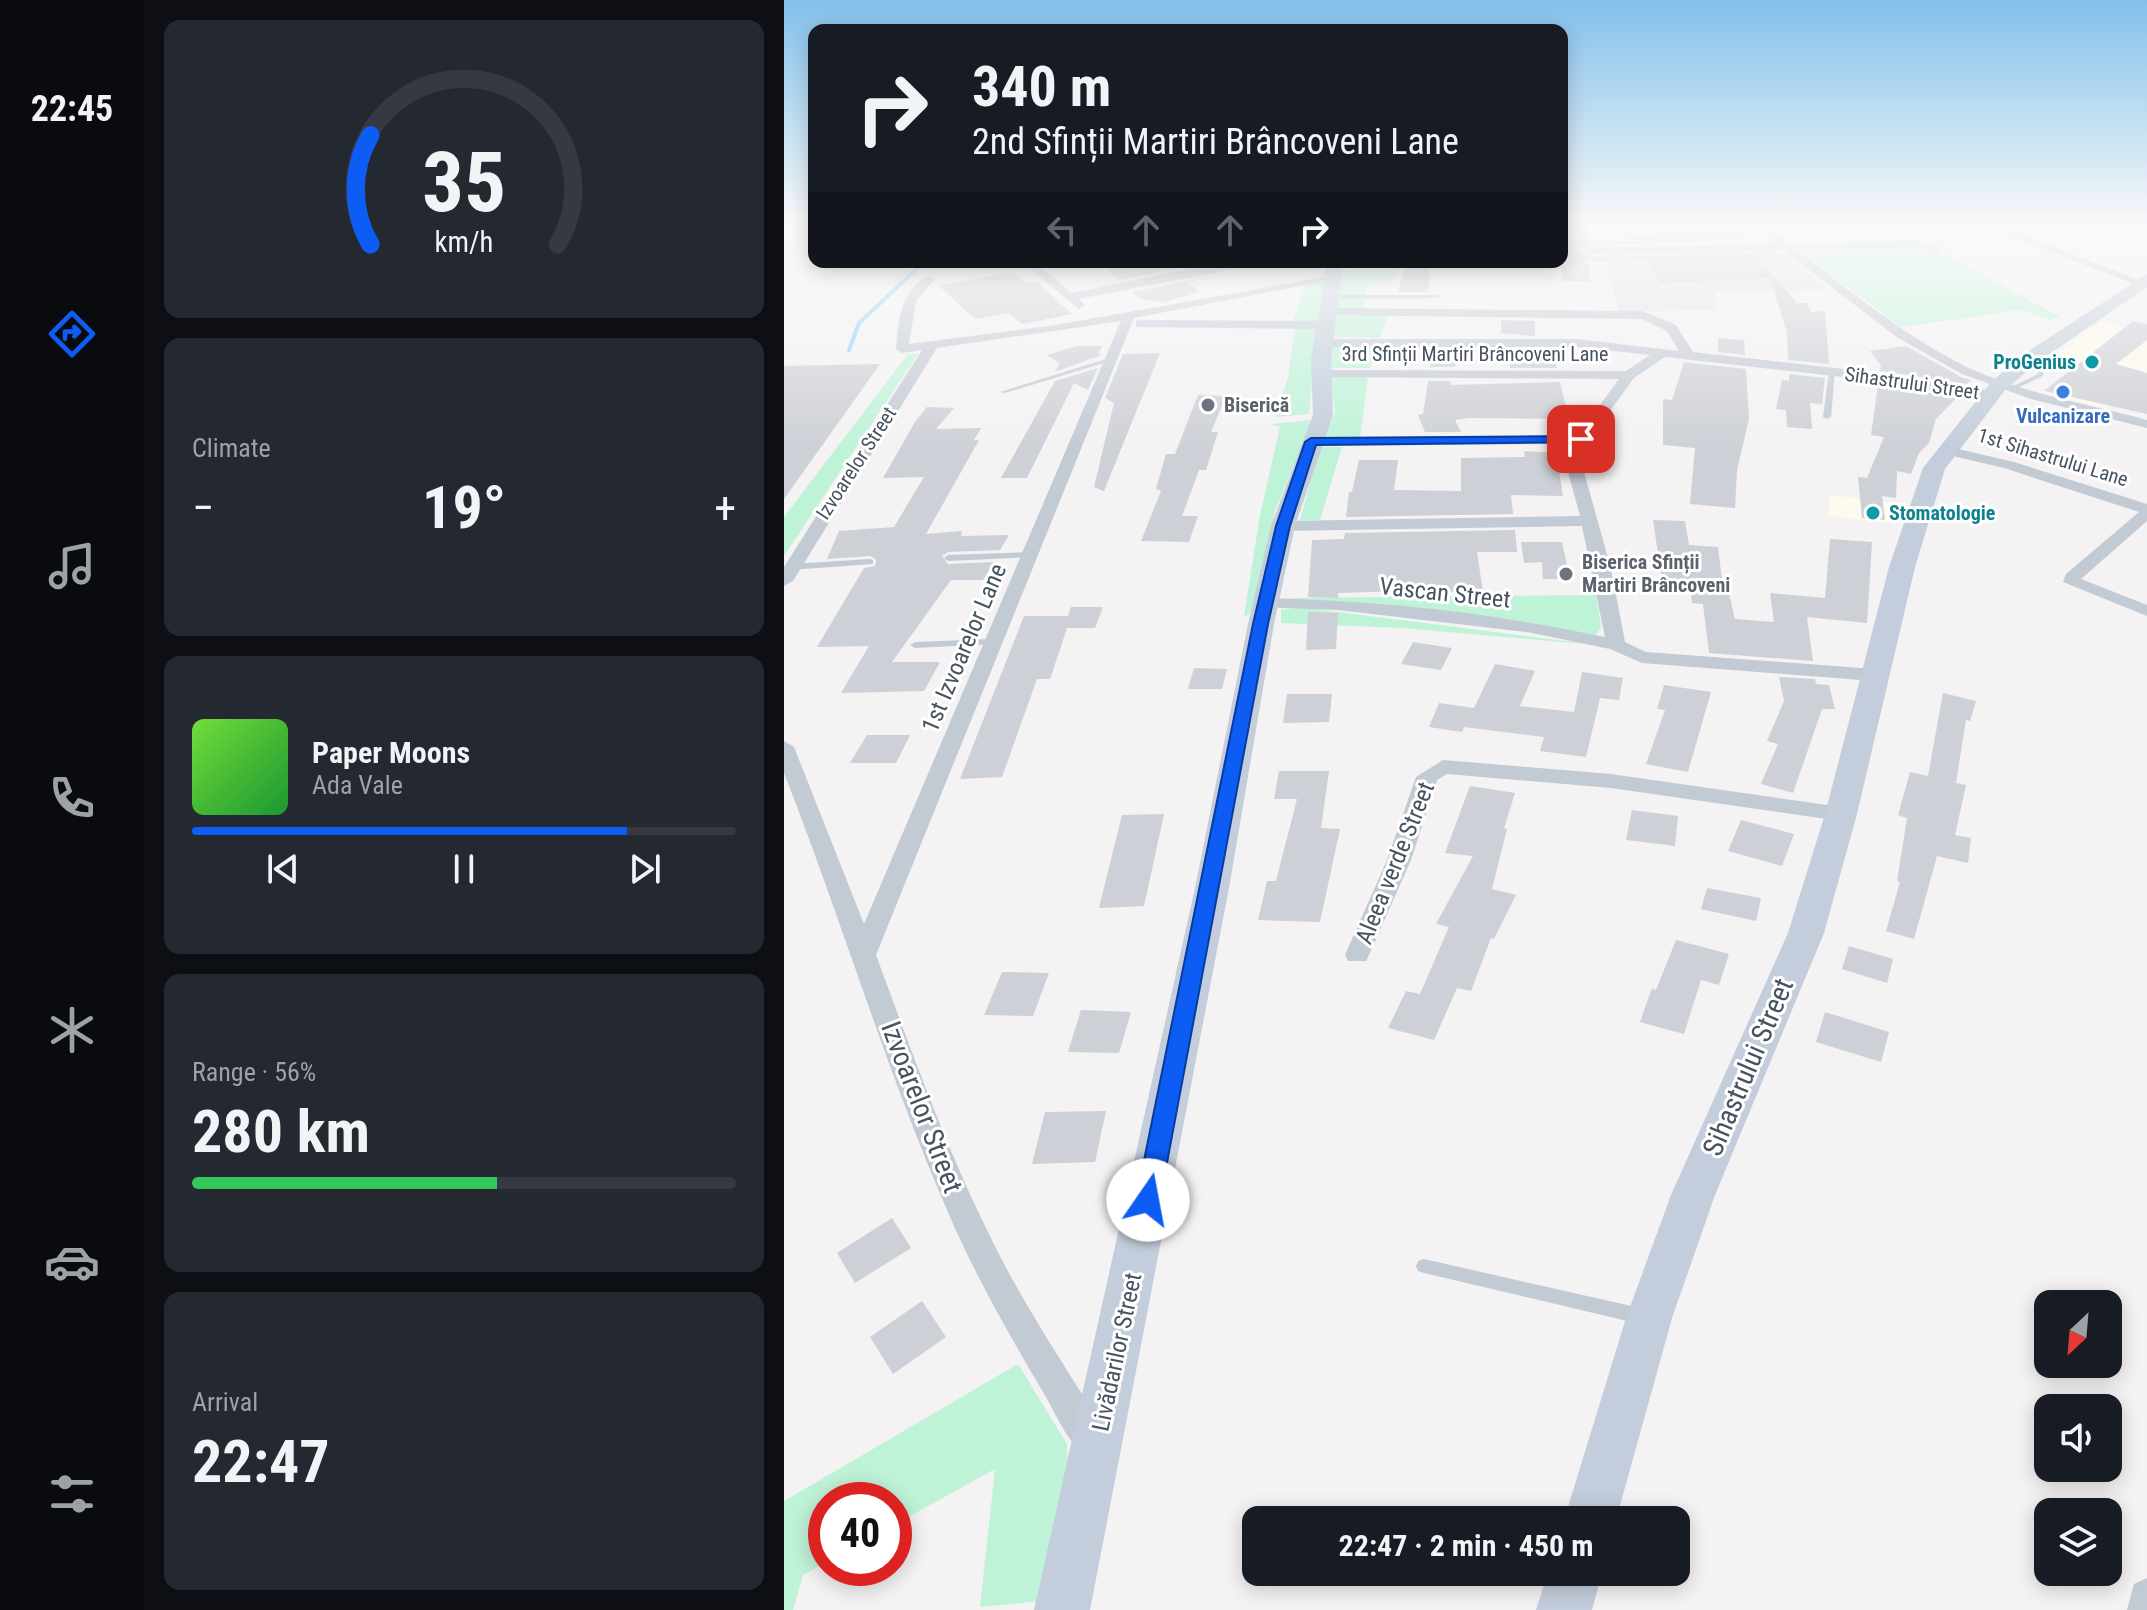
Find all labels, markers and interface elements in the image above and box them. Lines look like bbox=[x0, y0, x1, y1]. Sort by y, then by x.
text: 340 m bbox=[972, 54, 1111, 120]
icon: right bbox=[840, 56, 944, 160]
text: 22:45 bbox=[31, 88, 113, 130]
text: 2nd Sfinții Martiri Brâncoveni Lane bbox=[972, 121, 1459, 163]
text: 35 bbox=[422, 134, 506, 231]
icon: left bbox=[1040, 208, 1084, 252]
icon: ahead bbox=[1124, 208, 1168, 252]
icon: ahead bbox=[1208, 208, 1252, 252]
icon: right bbox=[1292, 208, 1336, 252]
text: km/h bbox=[435, 225, 493, 259]
icon: directions bbox=[44, 306, 100, 362]
street label: 3rd Sfinții Martiri Brâncoveni Lane bbox=[1342, 342, 1608, 367]
place label: ProGenius bbox=[1993, 350, 2076, 374]
marker: ProGenius bbox=[2083, 353, 2101, 371]
street label: Sihastrului Street bbox=[1843, 362, 1981, 404]
marker: Vulcanizare bbox=[2054, 383, 2072, 401]
place label: Biserică bbox=[1224, 393, 1289, 417]
marker: Biserică bbox=[1199, 396, 1217, 414]
street label: Izvoarelor Street bbox=[811, 402, 901, 524]
place label: Vulcanizare bbox=[2016, 404, 2110, 428]
pin bbox=[1547, 405, 1615, 473]
icon: arrive bbox=[1559, 417, 1603, 461]
street label: 1st Sihastrului Lane bbox=[1975, 423, 2131, 491]
text: Climate bbox=[192, 433, 271, 463]
text: 19° bbox=[422, 472, 506, 543]
text: − bbox=[192, 482, 214, 534]
text: + bbox=[714, 482, 736, 534]
place label: Stomatologie bbox=[1889, 501, 1995, 525]
marker: Stomatologie bbox=[1864, 504, 1882, 522]
icon: music bbox=[44, 538, 100, 594]
place label: Biserica Sfinții Martiri Brâncoveni bbox=[1582, 550, 1730, 597]
street label: 1st Izvoarelor Lane bbox=[916, 560, 1012, 736]
marker: Biserica Sfinții Martiri Brâncoveni bbox=[1557, 565, 1575, 583]
street label: Vascan Street bbox=[1378, 572, 1512, 614]
text: Paper Moons bbox=[312, 735, 470, 770]
icon: phone bbox=[44, 770, 100, 826]
text: Ada Vale bbox=[312, 770, 403, 800]
street label: Aleea verde Street bbox=[1350, 778, 1440, 948]
icon: previous bbox=[261, 847, 305, 891]
icon: pause bbox=[442, 847, 486, 891]
icon: next bbox=[623, 847, 667, 891]
street label: Sihastrului Street bbox=[1696, 973, 1800, 1161]
icon: climate bbox=[44, 1002, 100, 1058]
street label: Izvoarelor Street bbox=[874, 1017, 970, 1197]
text: Range · 56% bbox=[192, 1057, 316, 1087]
text: 280 km bbox=[192, 1096, 370, 1167]
position arrow bbox=[1106, 1158, 1190, 1242]
icon: car bbox=[44, 1234, 100, 1290]
street label: Livădarilor Street bbox=[1087, 1270, 1147, 1434]
north arrow bbox=[2034, 1290, 2122, 1378]
map controls bbox=[2034, 1290, 2122, 1586]
text: Arrival bbox=[192, 1387, 258, 1417]
button: sound bbox=[2034, 1394, 2122, 1482]
text: 22:47 bbox=[192, 1426, 330, 1497]
icon: filters bbox=[44, 1466, 100, 1522]
speed limit sign: 40 bbox=[808, 1482, 912, 1586]
button: layers bbox=[2034, 1498, 2122, 1586]
text: 22:47 · 2 min · 450 m bbox=[1339, 1528, 1593, 1563]

